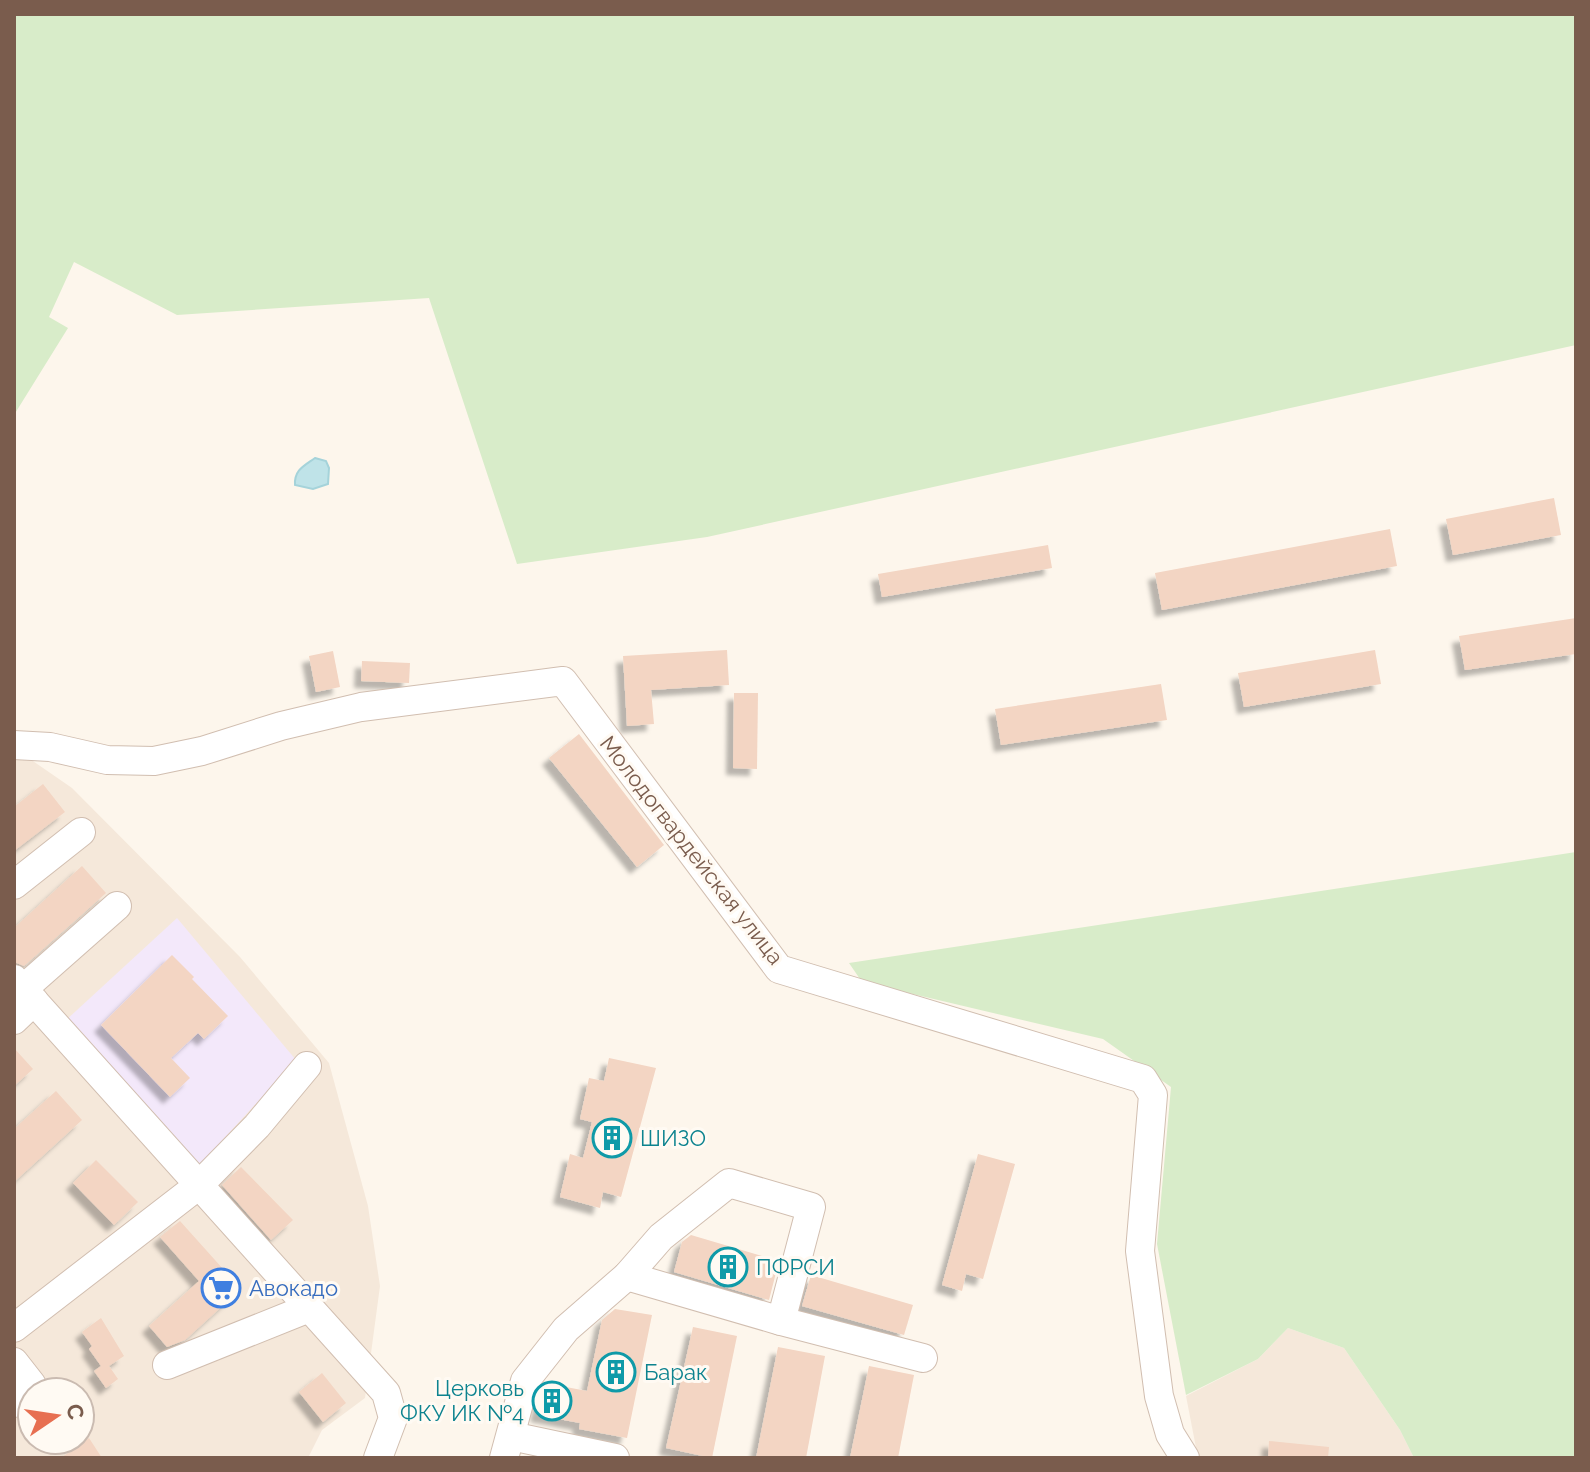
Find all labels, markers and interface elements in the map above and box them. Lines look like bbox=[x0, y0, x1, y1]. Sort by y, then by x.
street label: Молодогвардейская улица bbox=[595, 731, 789, 969]
building icon: ШИЗО bbox=[591, 1117, 633, 1159]
place label: ШИЗО bbox=[640, 1125, 706, 1151]
building icon: ПФРСИ bbox=[707, 1246, 749, 1288]
place label: ПФРСИ bbox=[756, 1254, 835, 1280]
supermarket icon: Авокадо bbox=[200, 1267, 242, 1309]
place label: Авокадо bbox=[249, 1275, 338, 1301]
building icon: Барак bbox=[595, 1351, 637, 1393]
place label: Барак bbox=[644, 1359, 707, 1385]
place label: Церковь ФКУ ИК №4 bbox=[400, 1375, 524, 1426]
north arrow bbox=[16, 1376, 96, 1456]
building icon: Церковь ФКУ ИК №4 bbox=[531, 1380, 573, 1422]
text: С bbox=[61, 1401, 90, 1422]

